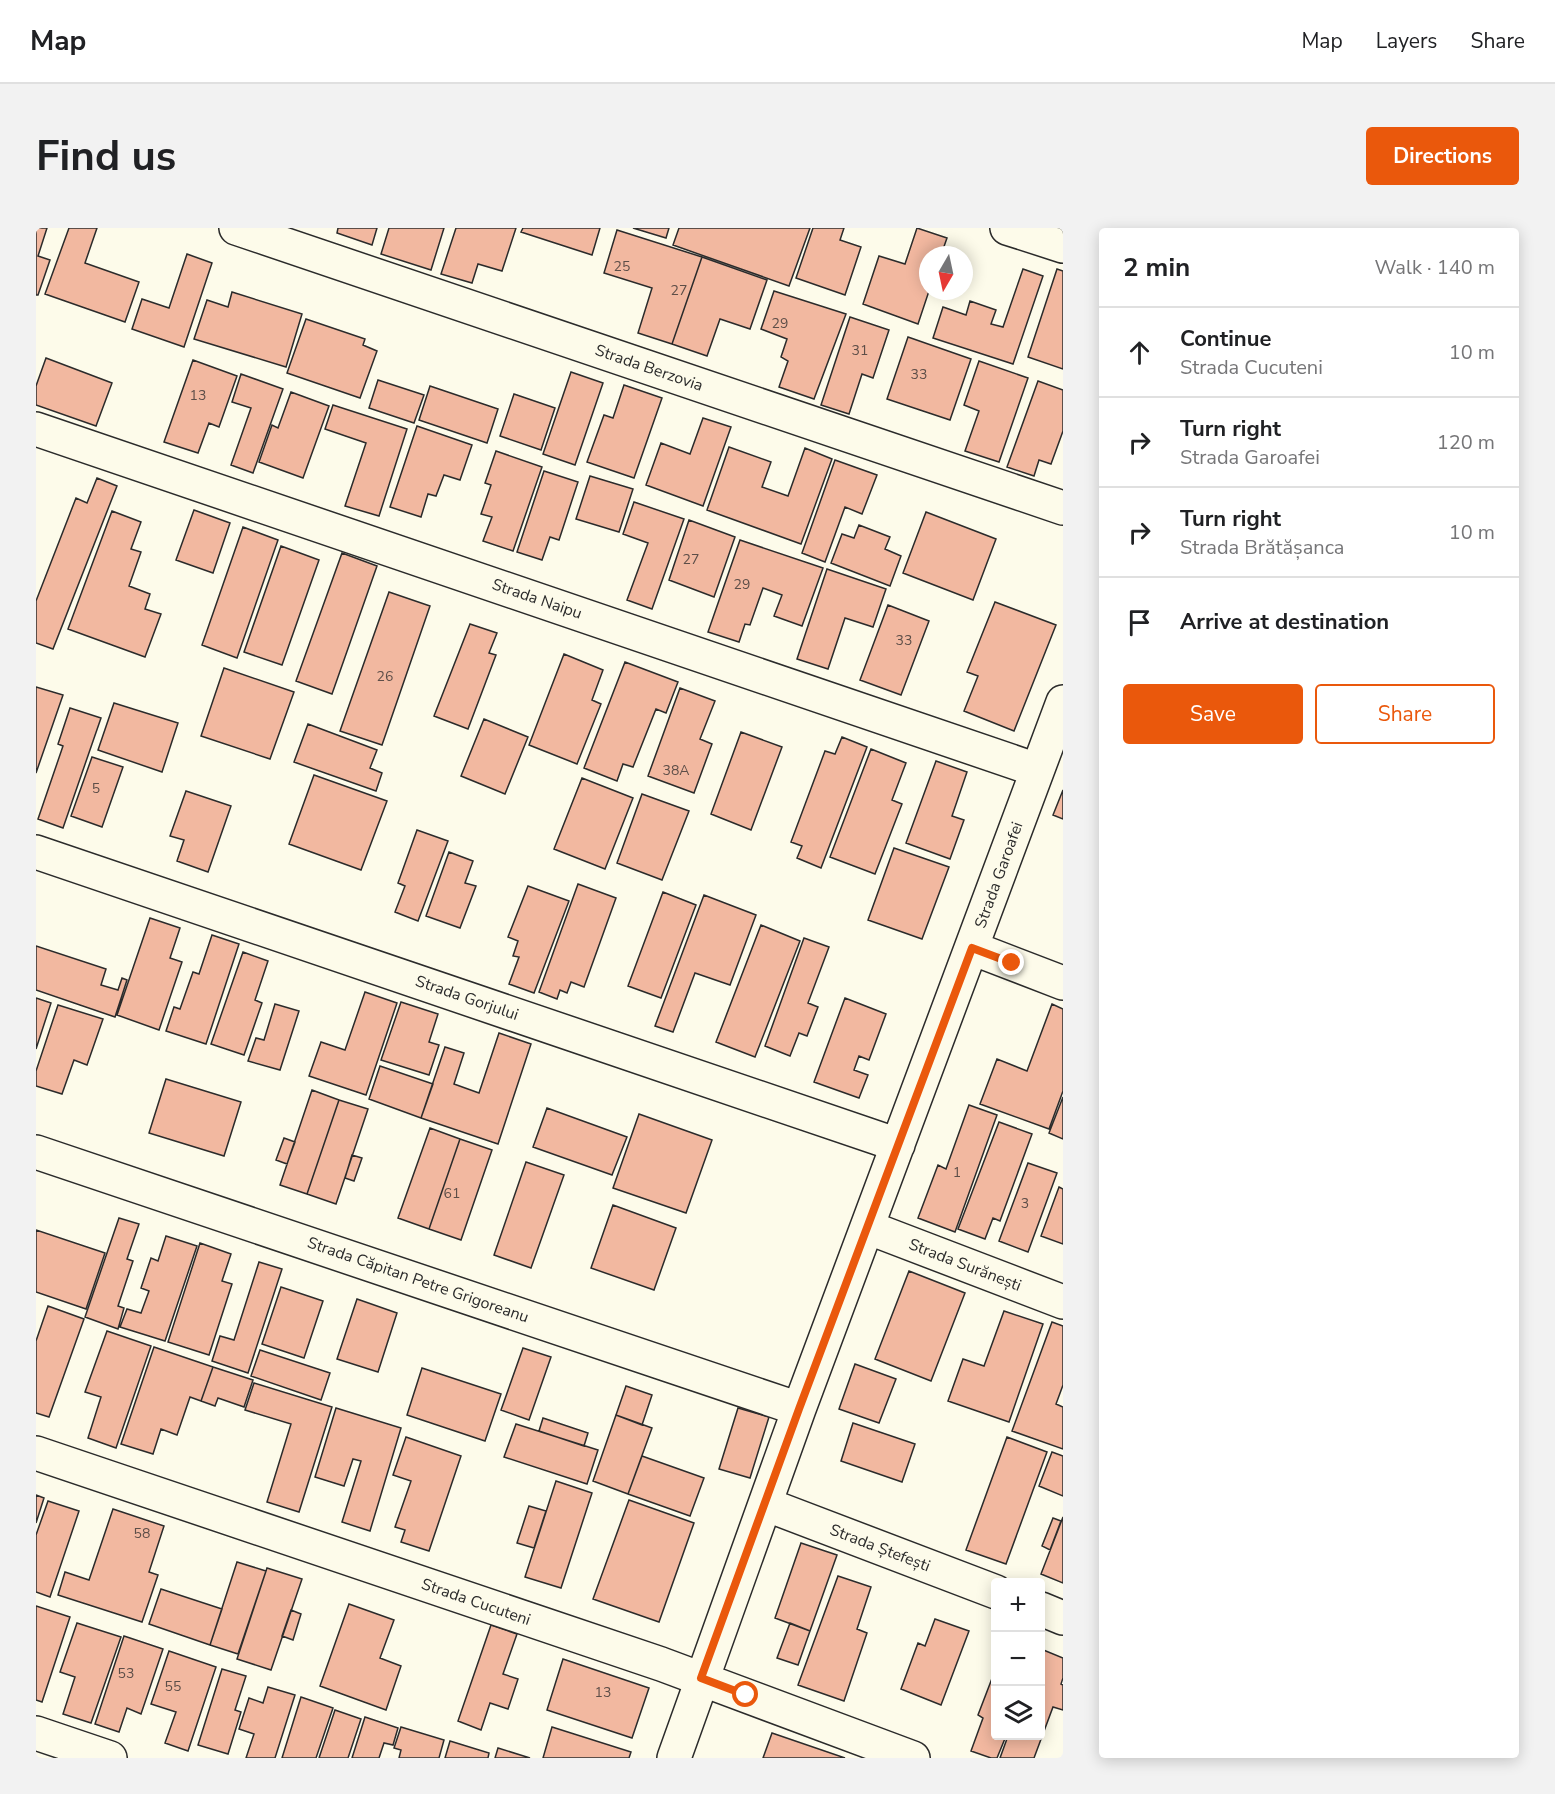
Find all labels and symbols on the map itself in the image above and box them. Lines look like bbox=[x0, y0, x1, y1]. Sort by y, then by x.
north arrow bbox=[919, 246, 973, 300]
house number: 25 bbox=[614, 257, 630, 276]
house number: 27 bbox=[671, 281, 687, 300]
house number: 29 bbox=[772, 314, 788, 333]
street label: Strada Berzovia bbox=[592, 339, 706, 397]
house number: 31 bbox=[852, 341, 868, 360]
house number: 33 bbox=[911, 365, 927, 384]
house number: 13 bbox=[190, 386, 206, 405]
house number: 27 bbox=[683, 550, 699, 569]
street label: Strada Naipu bbox=[489, 573, 585, 625]
house number: 29 bbox=[734, 575, 750, 594]
house number: 33 bbox=[896, 631, 912, 650]
house number: 26 bbox=[377, 667, 393, 686]
house number: 38A bbox=[662, 761, 690, 780]
house number: 5 bbox=[92, 779, 100, 798]
street label: Strada Garoafei bbox=[970, 819, 1028, 931]
route end bbox=[998, 949, 1024, 975]
street label: Strada Gorjului bbox=[412, 970, 522, 1026]
house number: 1 bbox=[953, 1163, 961, 1182]
house number: 61 bbox=[444, 1184, 460, 1203]
house number: 3 bbox=[1021, 1194, 1029, 1213]
street label: Strada Căpitan Petre Grigoreanu bbox=[304, 1232, 532, 1328]
street label: Strada Surănești bbox=[906, 1233, 1024, 1297]
street label: Strada Ștefești bbox=[827, 1519, 933, 1577]
house number: 58 bbox=[134, 1524, 150, 1543]
street label: Strada Cucuteni bbox=[418, 1573, 534, 1631]
house number: 53 bbox=[118, 1664, 134, 1683]
house number: 55 bbox=[165, 1677, 181, 1696]
route start bbox=[732, 1681, 758, 1707]
house number: 13 bbox=[595, 1683, 611, 1702]

